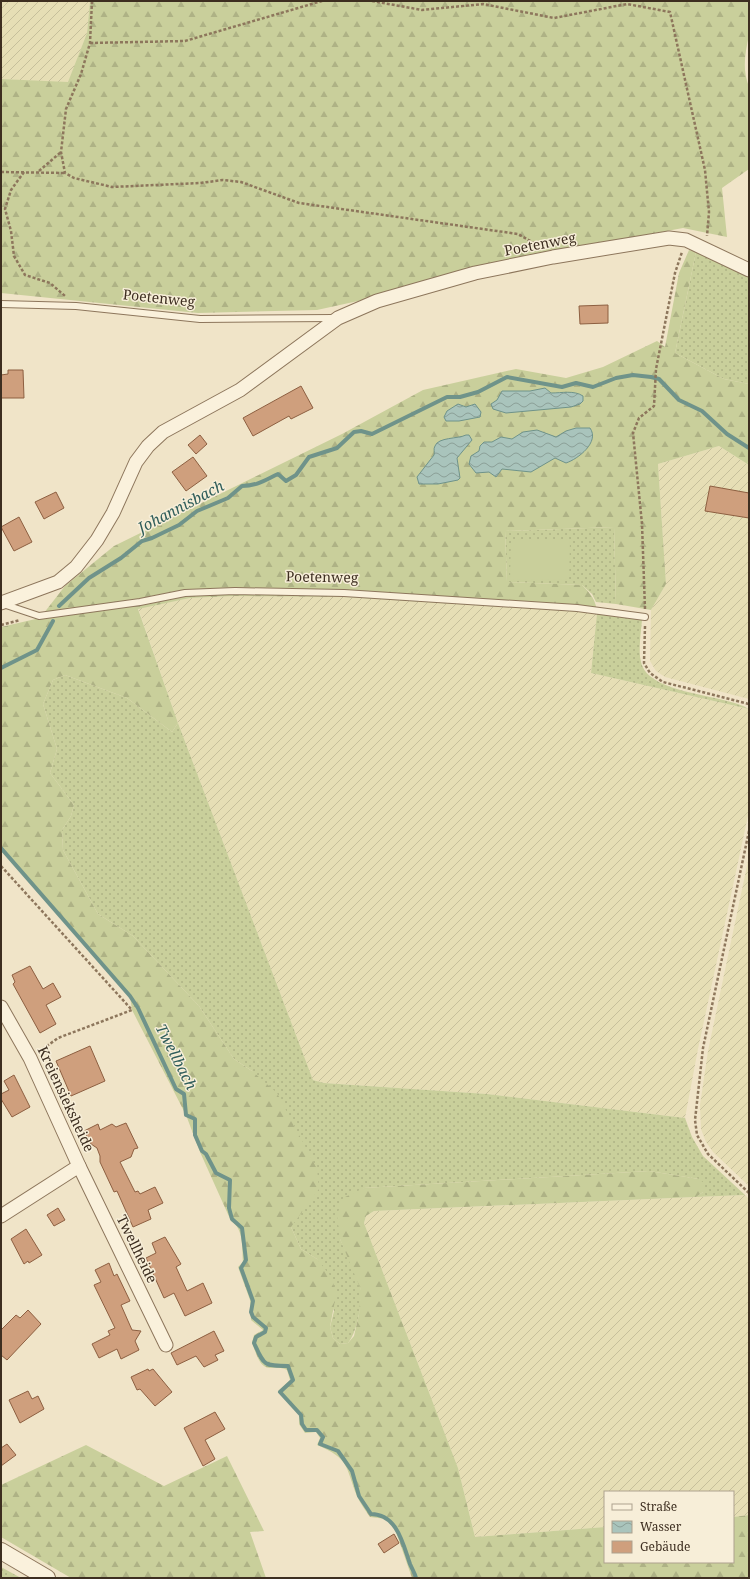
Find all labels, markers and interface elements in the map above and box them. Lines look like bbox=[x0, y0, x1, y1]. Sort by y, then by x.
street label: Poetenweg bbox=[502, 227, 578, 260]
street label: Poetenweg bbox=[122, 284, 197, 311]
water label: Johannisbach bbox=[131, 475, 227, 539]
street label: Poetenweg bbox=[286, 566, 359, 587]
water label: Twellbach bbox=[152, 1020, 202, 1093]
street label: Kreiensieksheide bbox=[34, 1043, 99, 1155]
street label: Twellheide bbox=[113, 1211, 162, 1286]
legend bbox=[604, 1491, 734, 1563]
text: Straße bbox=[640, 1498, 677, 1515]
text: Wasser bbox=[640, 1518, 682, 1535]
text: Gebäude bbox=[640, 1538, 691, 1555]

